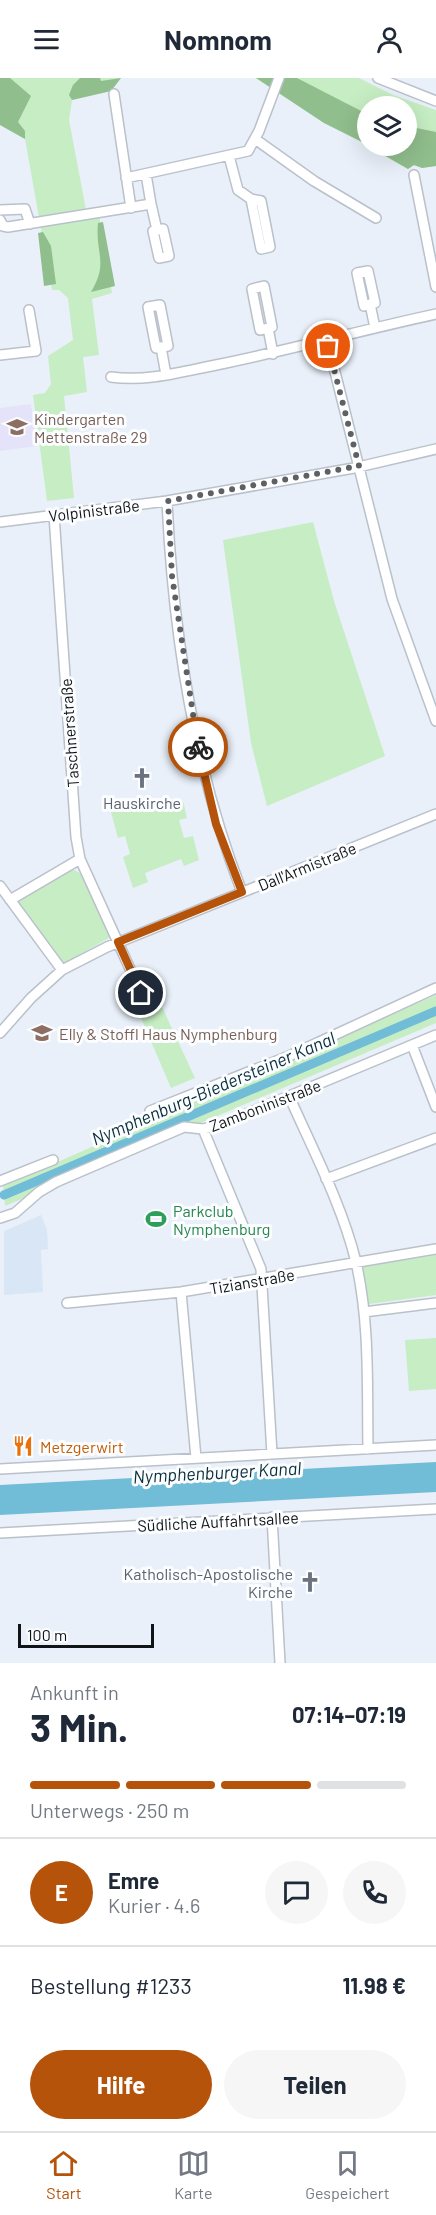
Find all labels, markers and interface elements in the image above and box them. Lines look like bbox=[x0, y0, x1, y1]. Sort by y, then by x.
icon: menu bbox=[30, 23, 63, 56]
text: Nomnom bbox=[164, 23, 272, 55]
icon: person bbox=[373, 23, 406, 56]
map controls bbox=[357, 96, 417, 156]
button: layers bbox=[357, 96, 417, 156]
pin bbox=[302, 320, 353, 371]
icon: bag bbox=[311, 329, 344, 362]
place label: Kindergarten Mettenstraße 29 bbox=[34, 409, 147, 446]
school or university icon: Kindergarten Mettenstraße 29 bbox=[5, 415, 29, 439]
street label: Volpinistraße bbox=[47, 495, 141, 525]
street label: Taschnerstraße bbox=[56, 678, 82, 788]
courier bbox=[168, 717, 228, 777]
icon: bike bbox=[182, 731, 215, 764]
church icon: Hauskirche bbox=[130, 766, 154, 790]
place label: Hauskirche bbox=[103, 793, 181, 812]
street label: Dall'Armistraße bbox=[255, 838, 359, 894]
pin bbox=[115, 967, 166, 1018]
icon: home bbox=[124, 976, 157, 1009]
school or university icon: Elly & Stoffl Haus Nymphenburg bbox=[30, 1021, 54, 1045]
place label: Elly & Stoffl Haus Nymphenburg bbox=[59, 1024, 277, 1043]
water label: Nymphenburg-Biedersteiner Kanal bbox=[88, 1027, 338, 1149]
street label: Zamboninistraße bbox=[207, 1075, 323, 1135]
place label: Parkclub Nymphenburg bbox=[173, 1201, 270, 1238]
sports icon: Parkclub Nymphenburg bbox=[144, 1207, 168, 1231]
street label: Tizianstraße bbox=[208, 1264, 296, 1298]
restaurant icon: Metzgerwirt bbox=[11, 1434, 35, 1458]
place label: Metzgerwirt bbox=[40, 1437, 124, 1456]
water label: Nymphenburger Kanal bbox=[132, 1457, 302, 1487]
street label: Südliche Auffahrtsallee bbox=[137, 1507, 299, 1535]
place label: Katholisch-Apostolische Kirche bbox=[124, 1564, 293, 1601]
church icon: Katholisch-Apostolische Kirche bbox=[298, 1570, 322, 1594]
scale bar bbox=[18, 1621, 154, 1648]
text: 100 m bbox=[27, 1625, 67, 1644]
text: Ankunft in bbox=[30, 1680, 119, 1704]
text: 07:14–07:19 bbox=[292, 1701, 406, 1727]
text: 3 Min. bbox=[30, 1703, 128, 1750]
text: Unterwegs · 250 m bbox=[30, 1798, 189, 1822]
button: chat bbox=[265, 1861, 328, 1924]
button: phone bbox=[343, 1861, 406, 1924]
text: Emre bbox=[108, 1867, 159, 1893]
text: E bbox=[55, 1879, 68, 1905]
text: Kurier · 4.6 bbox=[108, 1893, 200, 1917]
text: Bestellung #1233 bbox=[30, 1972, 192, 1998]
text: 11.98 € bbox=[342, 1972, 406, 1998]
button: Hilfe bbox=[30, 2050, 212, 2119]
button: Teilen bbox=[224, 2050, 406, 2119]
tab: Start bbox=[46, 2147, 82, 2202]
tab: Karte bbox=[174, 2147, 212, 2202]
tab: Gespeichert bbox=[305, 2147, 390, 2202]

